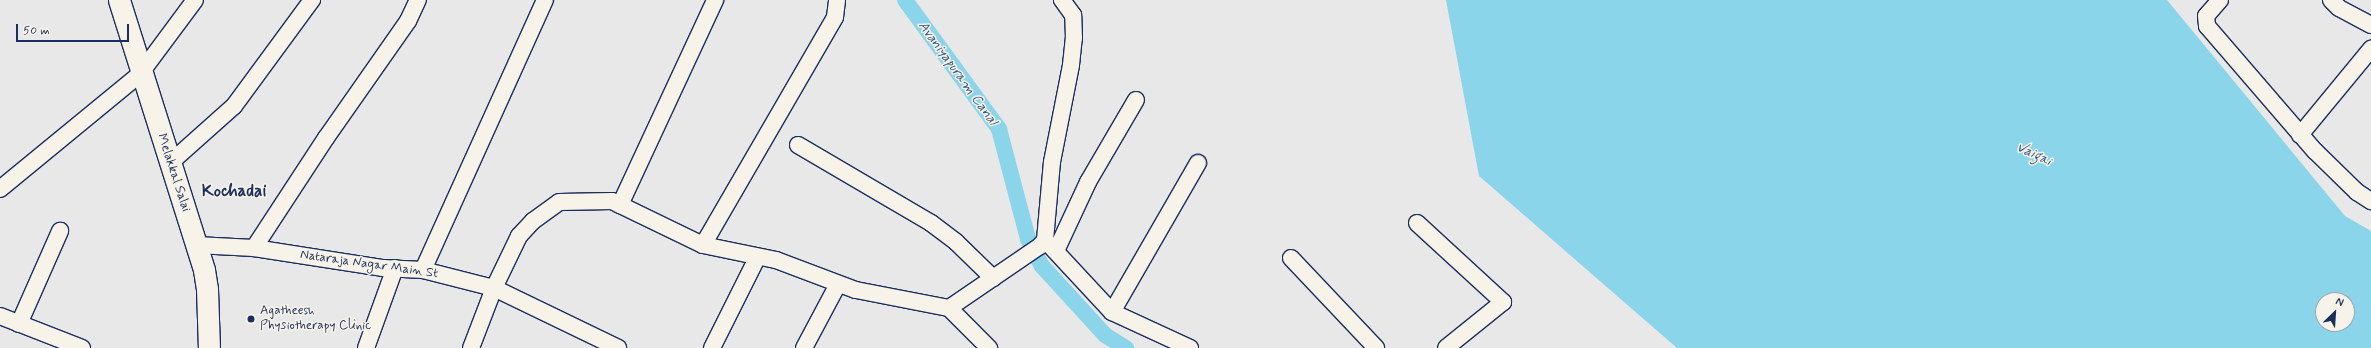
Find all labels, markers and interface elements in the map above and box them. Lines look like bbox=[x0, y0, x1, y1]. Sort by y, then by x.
scale bar bbox=[18, 16, 131, 42]
water label: Avaniyapuram Canal bbox=[915, 18, 1001, 128]
text: 50 m bbox=[23, 23, 50, 39]
street label: Melakkal Salai bbox=[153, 132, 193, 214]
water label: Vaigai bbox=[2014, 139, 2054, 169]
district label: Kochadai bbox=[202, 182, 266, 202]
street label: Nataraja Nagar Main St bbox=[301, 248, 437, 282]
north arrow bbox=[2315, 292, 2355, 332]
text: N bbox=[2333, 294, 2346, 310]
place label: Agatheesh Physiotherapy Clinic bbox=[260, 304, 371, 335]
marker: Agatheesh Physiotherapy Clinic bbox=[245, 313, 257, 325]

